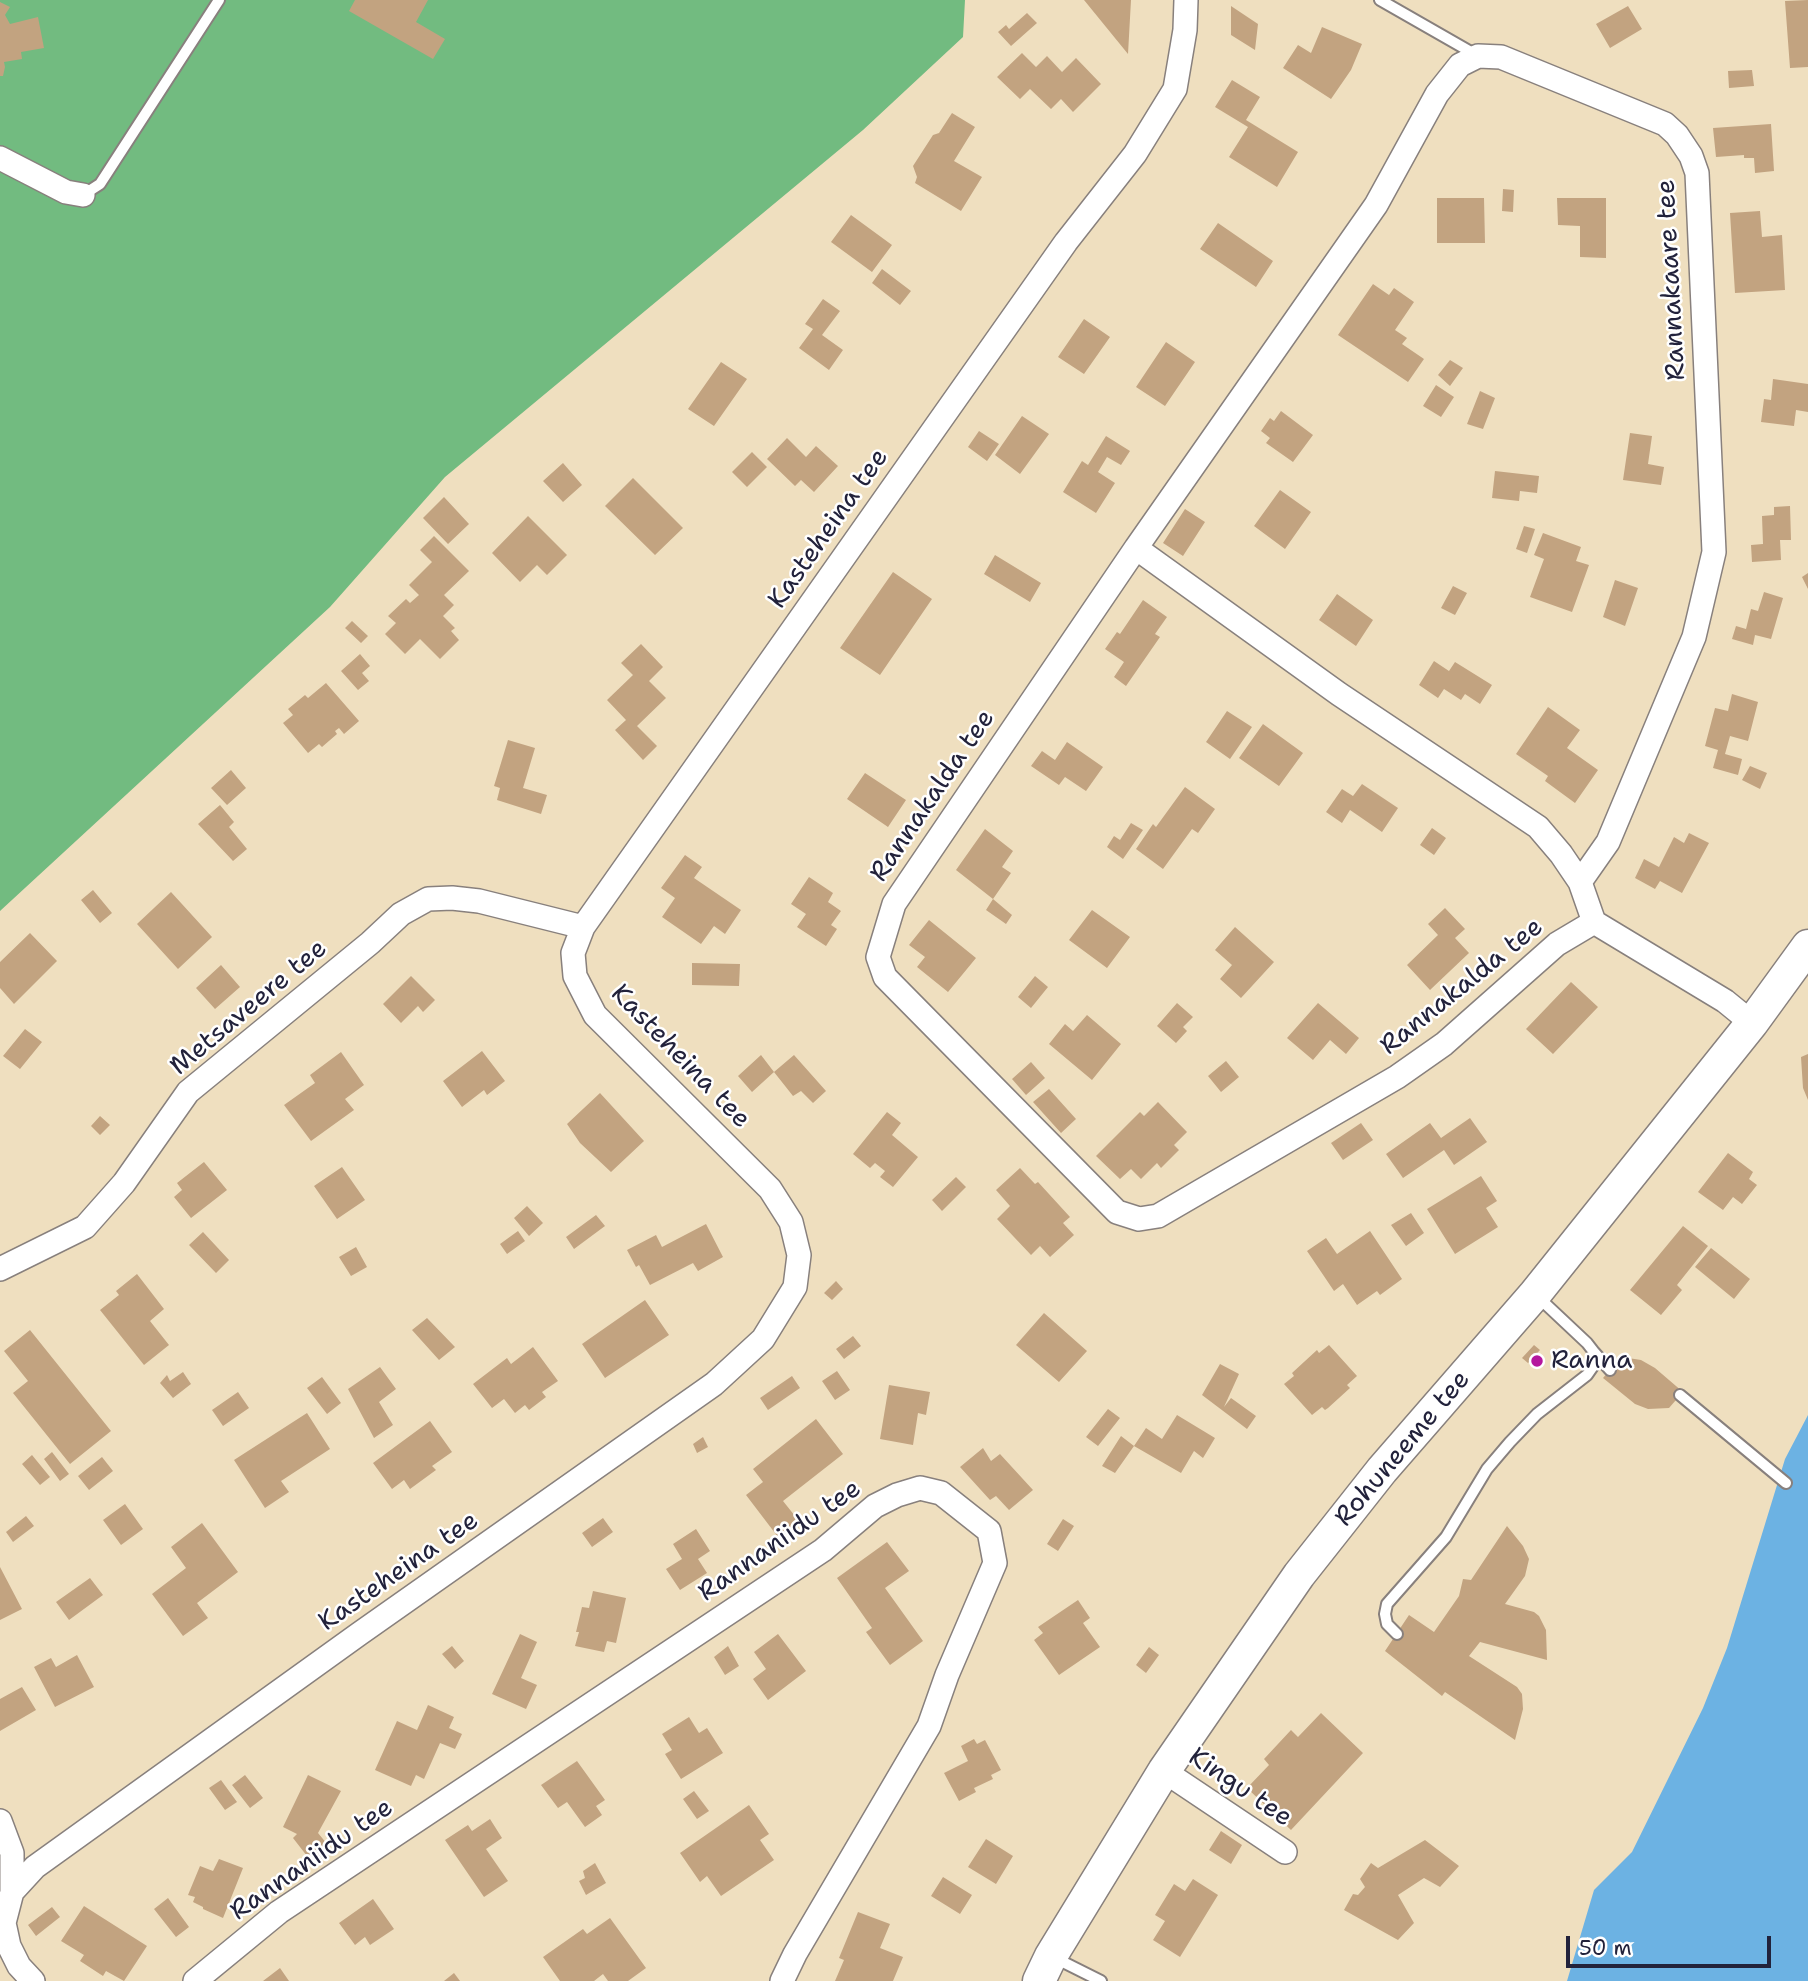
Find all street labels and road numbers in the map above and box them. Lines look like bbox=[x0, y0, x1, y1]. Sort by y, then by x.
street label: Rannakaare tee bbox=[1651, 178, 1693, 382]
street label: Kasteheina tee bbox=[762, 443, 896, 615]
street label: Rannakalda tee bbox=[864, 704, 1002, 888]
street label: Rannakalda tee bbox=[1374, 912, 1550, 1062]
street label: Metsaveere tee bbox=[164, 933, 334, 1083]
street label: Kasteheina tee bbox=[604, 979, 756, 1135]
street label: Rohuneeme tee bbox=[1329, 1365, 1477, 1533]
street label: Rannaniidu tee bbox=[693, 1473, 867, 1609]
street label: Kasteheina tee bbox=[313, 1505, 485, 1639]
street label: Kingu tee bbox=[1182, 1742, 1298, 1834]
street label: Rannaniidu tee bbox=[225, 1792, 399, 1928]

